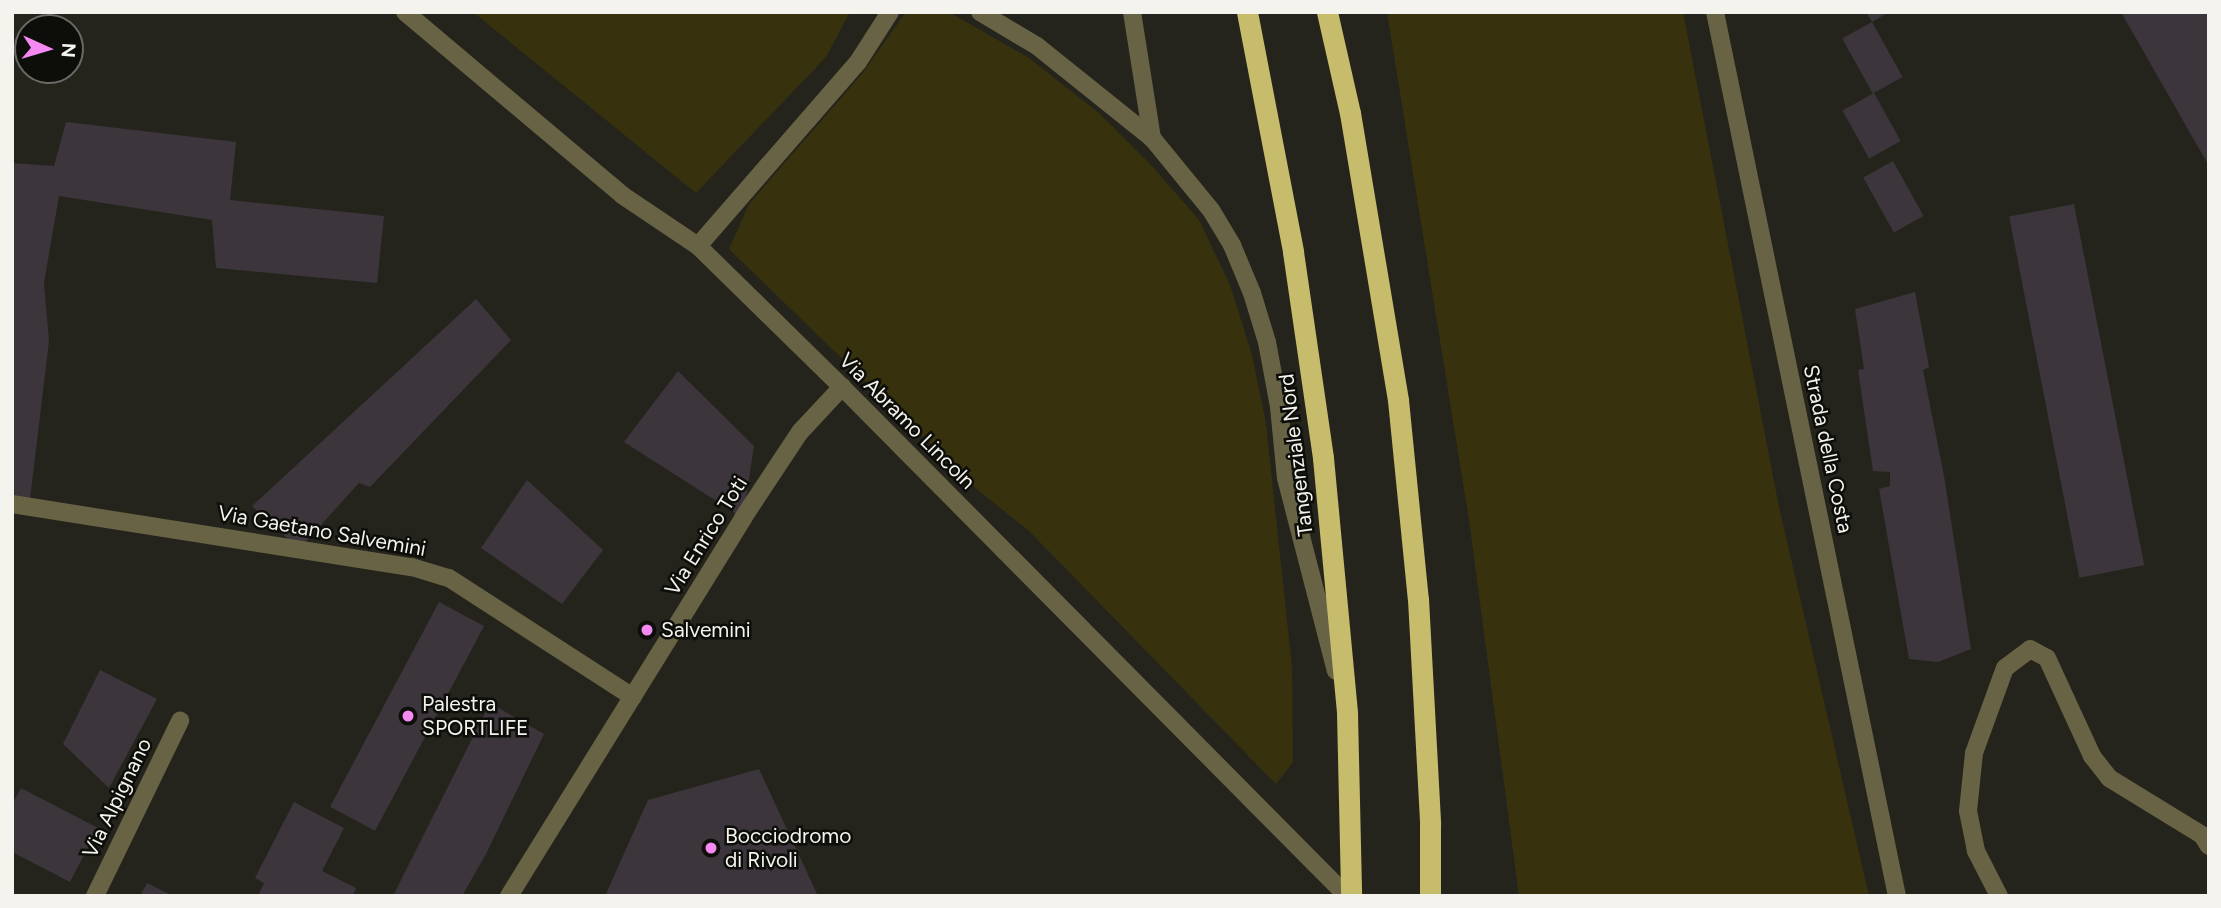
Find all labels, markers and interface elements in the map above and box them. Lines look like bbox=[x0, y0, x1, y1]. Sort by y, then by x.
north arrow bbox=[14, 14, 84, 84]
text: N bbox=[56, 42, 80, 58]
street label: Via Abramo Lincoln bbox=[834, 348, 980, 494]
street label: Strada della Costa bbox=[1798, 363, 1858, 535]
street label: Tangenziale Nord bbox=[1274, 372, 1318, 538]
street label: Via Enrico Toti bbox=[659, 472, 753, 600]
street label: Via Gaetano Salvemini bbox=[216, 500, 428, 562]
place label: Salvemini bbox=[661, 617, 751, 643]
marker: Salvemini bbox=[639, 622, 655, 638]
place label: Palestra SPORTLIFE bbox=[422, 691, 528, 741]
marker: Palestra SPORTLIFE bbox=[400, 708, 416, 724]
street label: Via Alpignano bbox=[77, 734, 157, 862]
place label: Bocciodromo di Rivoli bbox=[725, 823, 851, 873]
marker: Bocciodromo di Rivoli bbox=[703, 840, 719, 856]

